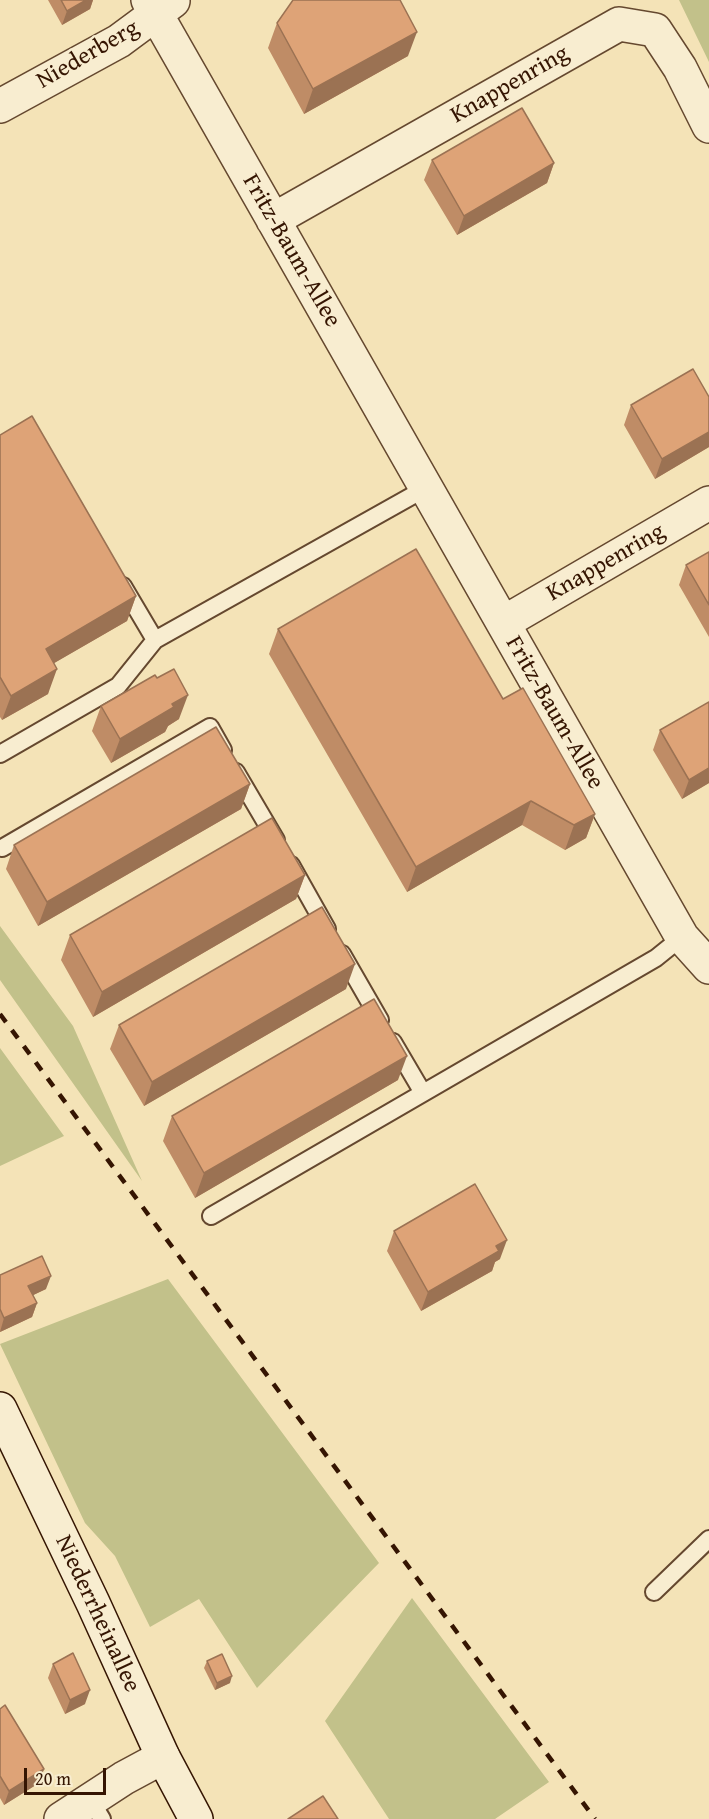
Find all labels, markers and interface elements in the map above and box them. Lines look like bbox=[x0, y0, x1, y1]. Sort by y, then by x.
street label: Niederberg bbox=[32, 14, 144, 96]
street label: Knappenring bbox=[446, 40, 574, 130]
street label: Fritz-Baum-Allee bbox=[236, 169, 346, 333]
street label: Knappenring bbox=[542, 518, 670, 608]
street label: Fritz-Baum-Allee bbox=[499, 631, 609, 795]
street label: Niederrheinallee bbox=[48, 1531, 146, 1697]
scale bar bbox=[27, 1756, 110, 1794]
text: 20 m bbox=[35, 1765, 71, 1792]

